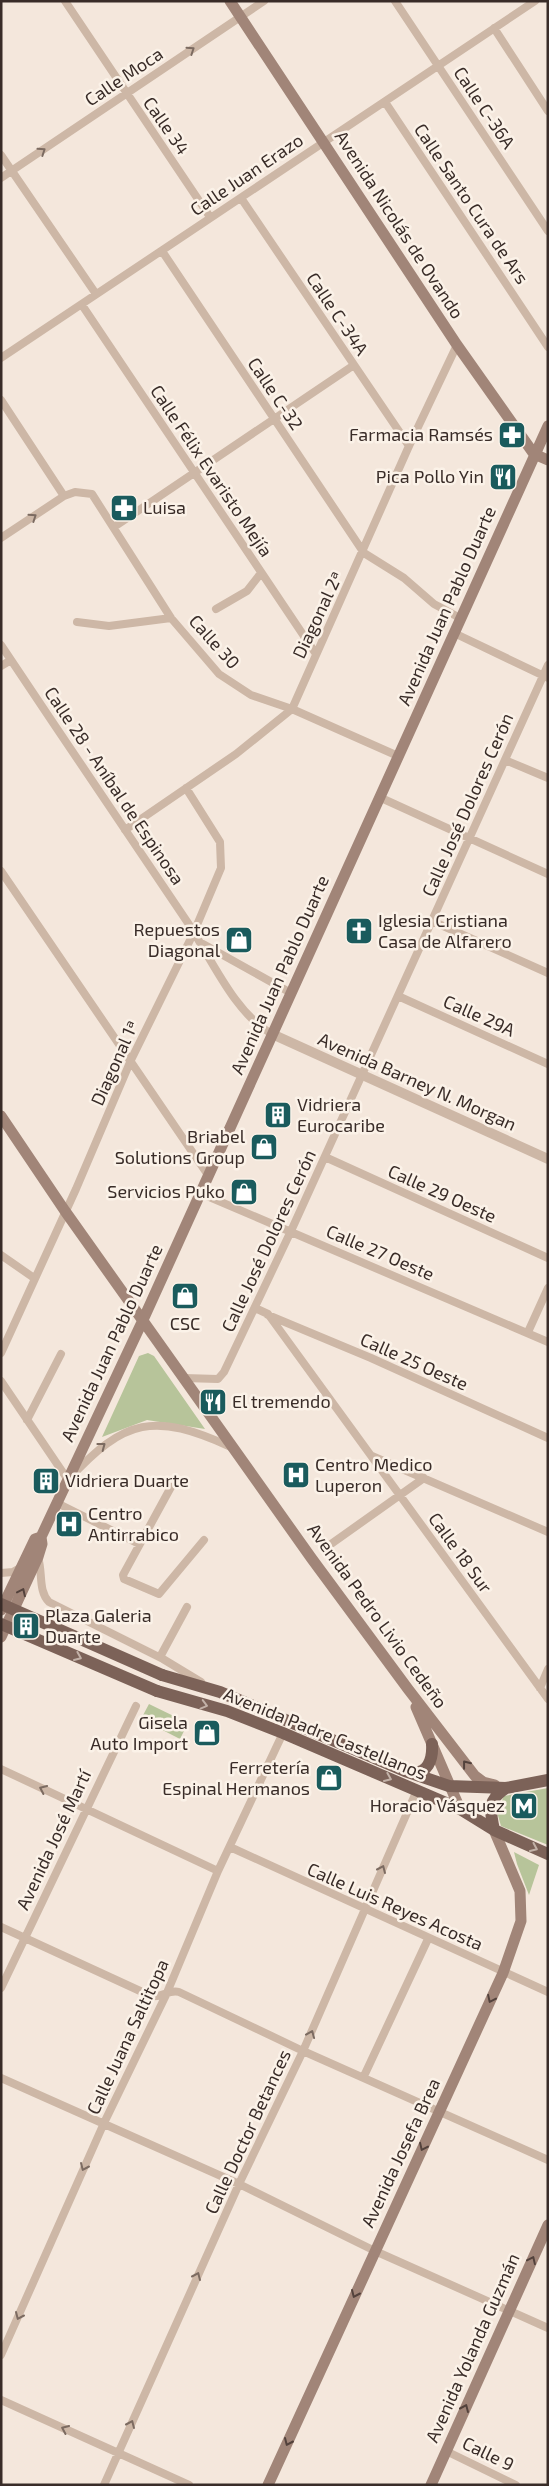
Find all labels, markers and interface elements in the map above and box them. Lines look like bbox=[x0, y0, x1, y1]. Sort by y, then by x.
street label: Calle Moca bbox=[80, 42, 167, 110]
one-way arrow bbox=[186, 47, 195, 57]
street label: Calle C-36A bbox=[449, 62, 521, 153]
street label: Calle 34 bbox=[139, 92, 195, 159]
street label: Calle Santo Cura de Ars bbox=[410, 119, 534, 288]
street label: Avenida Nicolás de Ovando bbox=[331, 126, 469, 323]
street label: Calle Juan Erazo bbox=[186, 128, 307, 220]
one-way arrow bbox=[36, 148, 45, 157]
street label: Calle C-34A bbox=[302, 268, 374, 360]
street label: Calle C-32 bbox=[244, 353, 308, 434]
street label: Calle Félix Evaristo Mejía bbox=[146, 380, 278, 561]
pharmacy icon: Farmacia Ramsés bbox=[497, 420, 527, 450]
place label: Farmacia Ramsés bbox=[349, 423, 493, 445]
restaurant icon: Pica Pollo Yin bbox=[488, 462, 518, 492]
place label: Pica Pollo Yin bbox=[376, 465, 484, 487]
pharmacy icon: Luisa bbox=[109, 493, 139, 523]
place label: Luisa bbox=[143, 496, 186, 518]
street label: Avenida Juan Pablo Duarte bbox=[392, 503, 500, 709]
one-way arrow bbox=[27, 514, 36, 523]
street label: Diagonal 2ª bbox=[287, 567, 347, 662]
street label: Calle 30 bbox=[185, 610, 245, 673]
street label: Calle 28 - Aníbal de Espinosa bbox=[40, 682, 189, 889]
street label: Calle José Dolores Cerón bbox=[417, 709, 517, 900]
street label: Avenida Juan Pablo Duarte bbox=[225, 872, 333, 1078]
place label: Iglesia Cristiana Casa de Alfarero bbox=[378, 909, 512, 952]
church icon: Iglesia Cristiana Casa de Alfarero bbox=[344, 916, 374, 946]
place label: Repuestos Diagonal bbox=[134, 918, 221, 961]
shop icon: Repuestos Diagonal bbox=[224, 925, 254, 955]
street label: Calle 29A bbox=[440, 990, 519, 1041]
street label: Diagonal 1ª bbox=[86, 1017, 143, 1109]
street label: Avenida Barney N. Morgan bbox=[315, 1027, 520, 1135]
place label: Vidriera Eurocaribe bbox=[297, 1093, 385, 1136]
building icon: Vidriera Eurocaribe bbox=[263, 1100, 293, 1130]
place label: Briabel Solutions Group bbox=[115, 1125, 246, 1168]
shop icon: Briabel Solutions Group bbox=[249, 1132, 279, 1162]
street label: Calle José Dolores Cerón bbox=[216, 1146, 320, 1335]
street label: Calle 29 Oeste bbox=[385, 1159, 500, 1227]
shop icon: Servicios Puko bbox=[229, 1177, 259, 1207]
place label: Servicios Puko bbox=[107, 1180, 225, 1202]
street label: Calle 27 Oeste bbox=[323, 1219, 438, 1285]
street label: Avenida Juan Pablo Duarte bbox=[56, 1240, 167, 1445]
shop icon: CSC bbox=[170, 1281, 200, 1311]
place label: CSC bbox=[170, 1312, 200, 1334]
street label: Calle 25 Oeste bbox=[357, 1328, 472, 1395]
restaurant icon: El tremendo bbox=[198, 1387, 228, 1417]
place label: El tremendo bbox=[232, 1390, 331, 1412]
one-way arrow bbox=[96, 1443, 106, 1452]
place label: Centro Medico Luperon bbox=[315, 1453, 433, 1496]
hospital icon: Centro Medico Luperon bbox=[281, 1460, 311, 1490]
building icon: Vidriera Duarte bbox=[31, 1466, 61, 1496]
place label: Vidriera Duarte bbox=[65, 1469, 189, 1491]
place label: Centro Antirrabico bbox=[88, 1502, 179, 1545]
street label: Calle 18 Sur bbox=[424, 1508, 497, 1597]
hospital icon: Centro Antirrabico bbox=[54, 1509, 84, 1539]
street label: Avenida Pedro Livio Cedeño bbox=[303, 1519, 452, 1712]
one-way arrow bbox=[15, 1588, 26, 1597]
place label: Plaza Galeria Duarte bbox=[45, 1604, 152, 1647]
building icon: Plaza Galeria Duarte bbox=[11, 1611, 41, 1641]
one-way arrow bbox=[73, 1650, 82, 1661]
street label: Avenida Padre Castellanos bbox=[221, 1682, 430, 1784]
one-way arrow bbox=[200, 1699, 209, 1710]
place label: Gisela Auto Import bbox=[90, 1711, 188, 1754]
shop icon: Gisela Auto Import bbox=[192, 1718, 222, 1748]
place label: Ferretería Espinal Hermanos bbox=[162, 1756, 310, 1799]
one-way arrow bbox=[463, 1760, 472, 1770]
shop icon: Ferretería Espinal Hermanos bbox=[314, 1763, 344, 1793]
street label: Avenida José Martí bbox=[11, 1766, 95, 1913]
one-way arrow bbox=[383, 1772, 391, 1782]
one-way arrow bbox=[39, 1784, 48, 1795]
metro station icon: Horacio Vásquez bbox=[509, 1791, 539, 1821]
place label: Horacio Vásquez bbox=[370, 1794, 505, 1816]
one-way arrow bbox=[529, 1841, 538, 1852]
street label: Calle Luis Reyes Acosta bbox=[304, 1857, 487, 1955]
one-way arrow bbox=[376, 1865, 387, 1874]
street label: Calle Juana Saltitopa bbox=[81, 1955, 173, 2118]
one-way arrow bbox=[487, 1994, 497, 2003]
one-way arrow bbox=[304, 2030, 315, 2039]
street label: Calle Doctor Betances bbox=[199, 2046, 295, 2217]
street label: Avenida Josefa Brea bbox=[356, 2074, 444, 2231]
one-way arrow bbox=[419, 2142, 429, 2151]
one-way arrow bbox=[80, 2162, 91, 2171]
street label: Avenida Yolanda Guzmán bbox=[420, 2250, 524, 2446]
one-way arrow bbox=[525, 2256, 536, 2265]
one-way arrow bbox=[191, 2272, 202, 2281]
one-way arrow bbox=[350, 2289, 361, 2298]
one-way arrow bbox=[14, 2311, 25, 2320]
one-way arrow bbox=[459, 2404, 469, 2413]
one-way arrow bbox=[124, 2420, 135, 2429]
one-way arrow bbox=[61, 2424, 70, 2435]
street label: Calle 9 bbox=[459, 2431, 518, 2475]
one-way arrow bbox=[283, 2437, 294, 2446]

